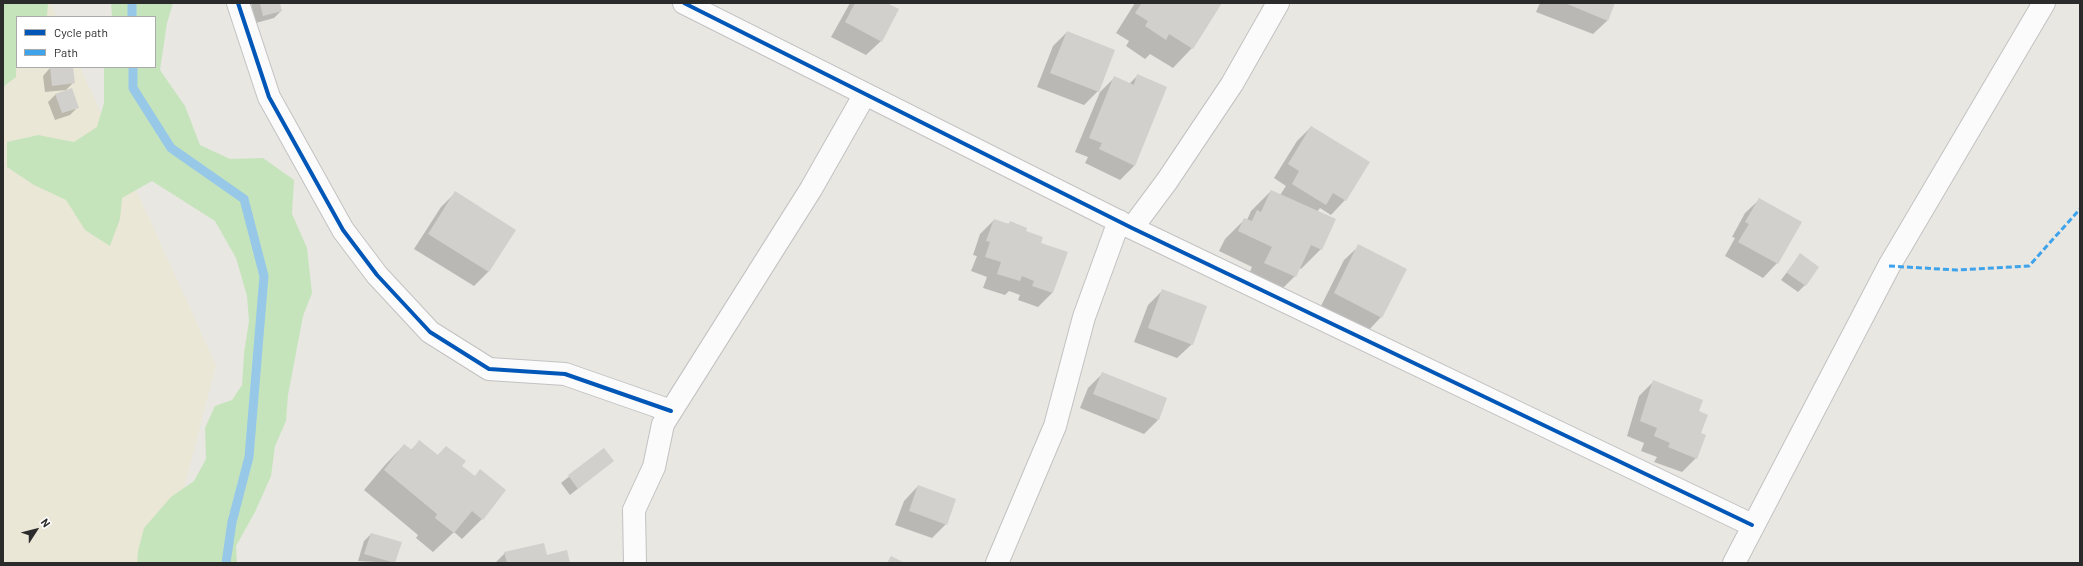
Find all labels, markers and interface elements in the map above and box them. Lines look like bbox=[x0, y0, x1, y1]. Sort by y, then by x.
legend bbox=[16, 16, 156, 68]
text: Cycle path bbox=[54, 25, 108, 39]
text: Path bbox=[54, 45, 78, 59]
north arrow bbox=[16, 510, 56, 550]
text: N bbox=[39, 516, 54, 529]

